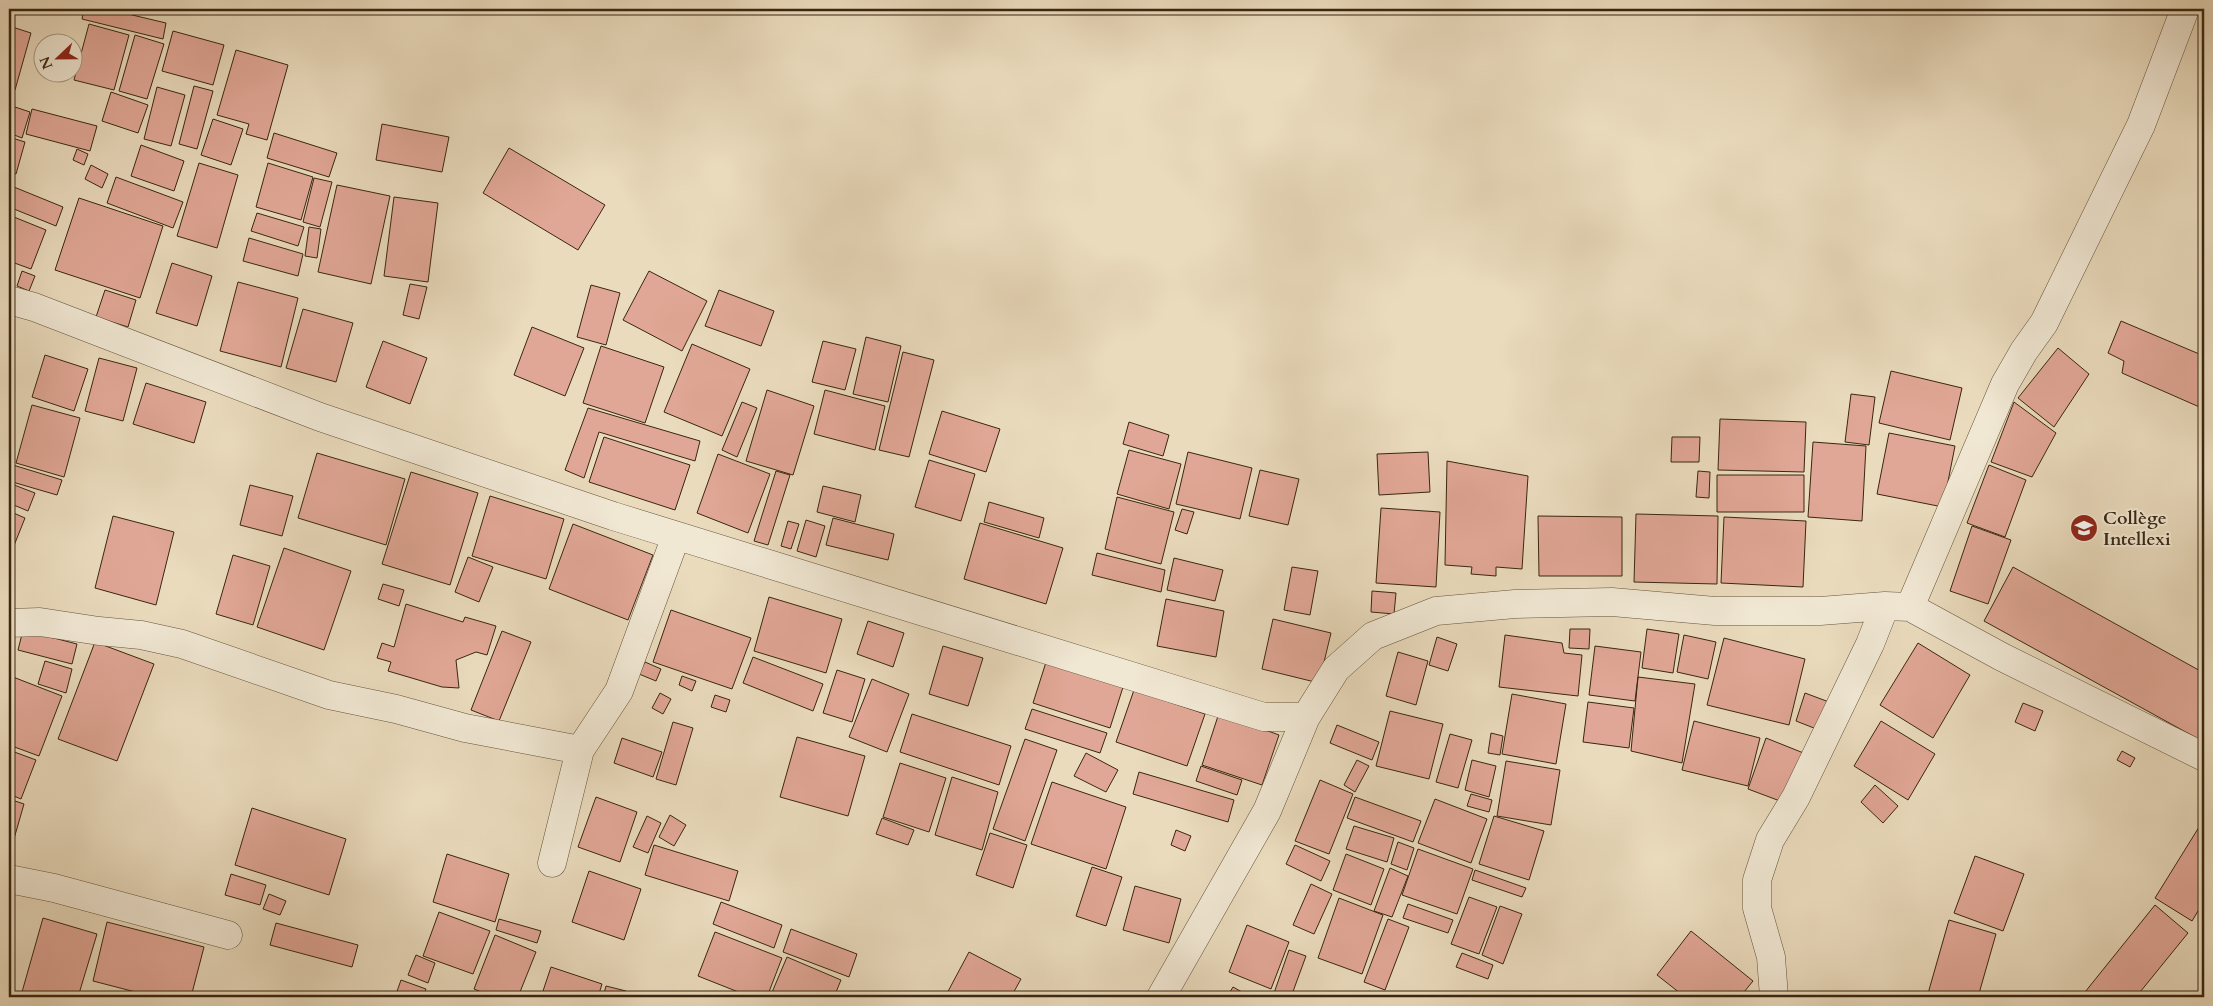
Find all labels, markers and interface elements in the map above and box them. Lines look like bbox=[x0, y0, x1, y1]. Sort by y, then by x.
north arrow bbox=[32, 32, 82, 82]
text: N bbox=[35, 53, 57, 72]
place label: Collège Intellexi bbox=[2103, 506, 2171, 552]
school or university icon: Collège Intellexi bbox=[2069, 513, 2099, 543]

